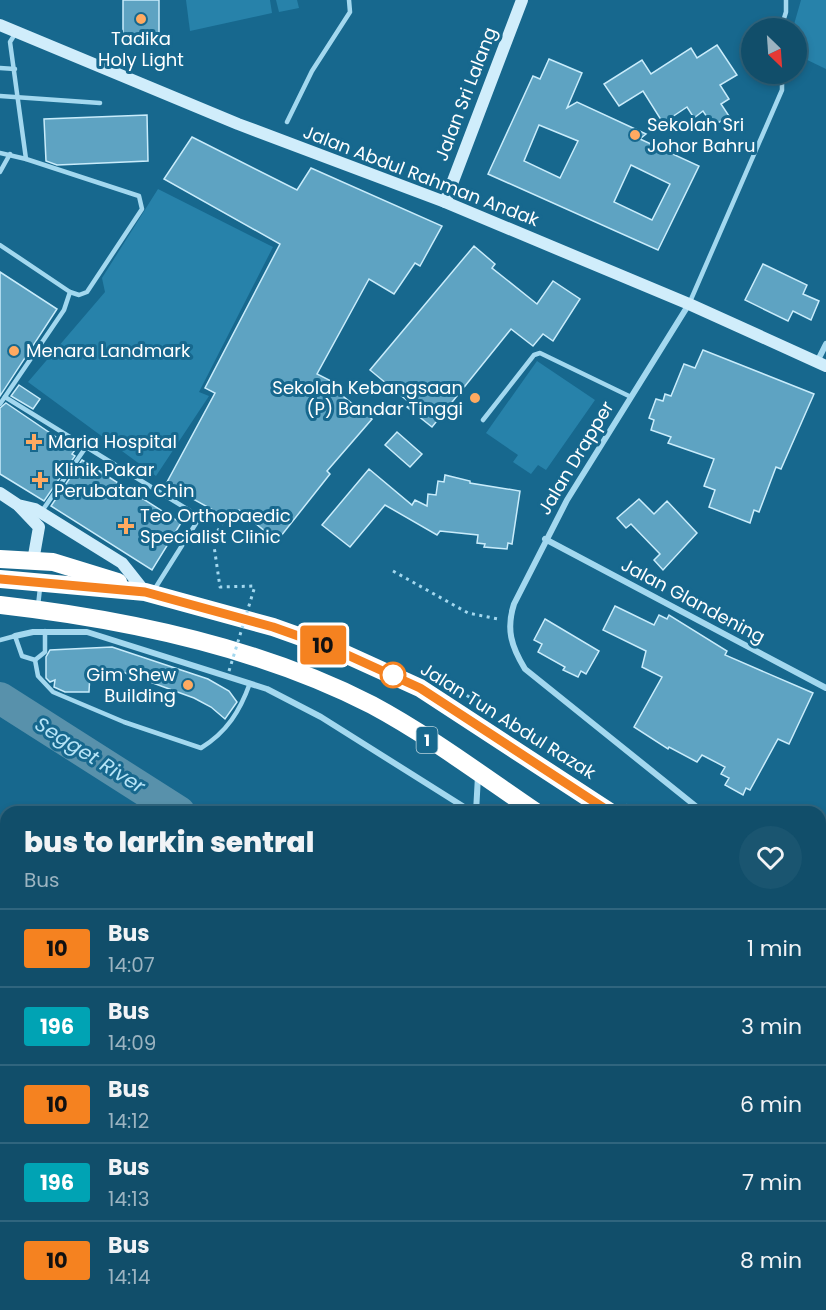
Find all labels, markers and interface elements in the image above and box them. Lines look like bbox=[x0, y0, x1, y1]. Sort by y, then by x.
marker: Tadika Holy Light bbox=[134, 12, 148, 26]
north arrow bbox=[741, 18, 807, 84]
map controls bbox=[741, 18, 807, 84]
street label: Jalan Sri Lalang bbox=[429, 23, 503, 164]
place label: Tadika Holy Light bbox=[98, 26, 184, 72]
place label: Sekolah Sri Johor Bahru bbox=[647, 112, 756, 158]
street label: Jalan Abdul Rahman Andak bbox=[300, 119, 543, 232]
marker: Sekolah Sri Johor Bahru bbox=[628, 128, 642, 142]
place label: Menara Landmark bbox=[26, 338, 191, 363]
marker: Menara Landmark bbox=[7, 344, 21, 358]
place label: Sekolah Kebangsaan (P) Bandar Tinggi bbox=[272, 375, 463, 421]
marker: Sekolah Kebangsaan (P) Bandar Tinggi bbox=[468, 391, 482, 405]
street label: Jalan Drapper bbox=[532, 396, 620, 519]
place label: Maria Hospital bbox=[48, 429, 177, 454]
marker: Maria Hospital bbox=[25, 433, 43, 451]
place label: Klinik Pakar Perubatan Chin bbox=[54, 457, 195, 503]
marker: Klinik Pakar Perubatan Chin bbox=[31, 471, 49, 489]
place label: Teo Orthopaedic Specialist Clinic bbox=[140, 503, 291, 549]
marker: Teo Orthopaedic Specialist Clinic bbox=[117, 517, 135, 535]
street label: Jalan Glandening bbox=[617, 552, 770, 649]
line badge: 10 bbox=[296, 626, 350, 664]
text: 10 bbox=[312, 631, 334, 660]
street label: Jalan Tun Abdul Razak bbox=[416, 656, 601, 785]
place label: Gim Shew Building bbox=[86, 662, 176, 708]
unlabelled marker bbox=[380, 662, 406, 688]
marker: Gim Shew Building bbox=[181, 678, 195, 692]
water label: Segget River bbox=[30, 710, 151, 800]
road number: 1 bbox=[416, 727, 438, 753]
text: bus to larkin sentral bbox=[24, 823, 314, 862]
button: heart bbox=[739, 826, 802, 889]
text: Bus bbox=[24, 866, 60, 894]
text: Bus bbox=[108, 918, 150, 949]
text: 1 min bbox=[747, 933, 802, 964]
text: 10 bbox=[46, 934, 68, 963]
text: 14:07 bbox=[108, 951, 155, 979]
text: Bus bbox=[108, 996, 150, 1027]
text: 3 min bbox=[741, 1011, 802, 1042]
text: 196 bbox=[40, 1012, 74, 1041]
text: 14:09 bbox=[108, 1029, 156, 1057]
text: Bus bbox=[108, 1074, 150, 1105]
text: 6 min bbox=[740, 1089, 802, 1120]
text: 10 bbox=[46, 1090, 68, 1119]
text: 14:12 bbox=[108, 1107, 149, 1135]
text: Bus bbox=[108, 1152, 150, 1183]
text: 7 min bbox=[742, 1167, 802, 1198]
text: 196 bbox=[40, 1168, 74, 1197]
text: 14:13 bbox=[108, 1185, 149, 1213]
text: Bus bbox=[108, 1230, 150, 1261]
text: 8 min bbox=[740, 1245, 802, 1276]
text: 10 bbox=[46, 1246, 68, 1275]
text: 14:14 bbox=[108, 1263, 150, 1291]

